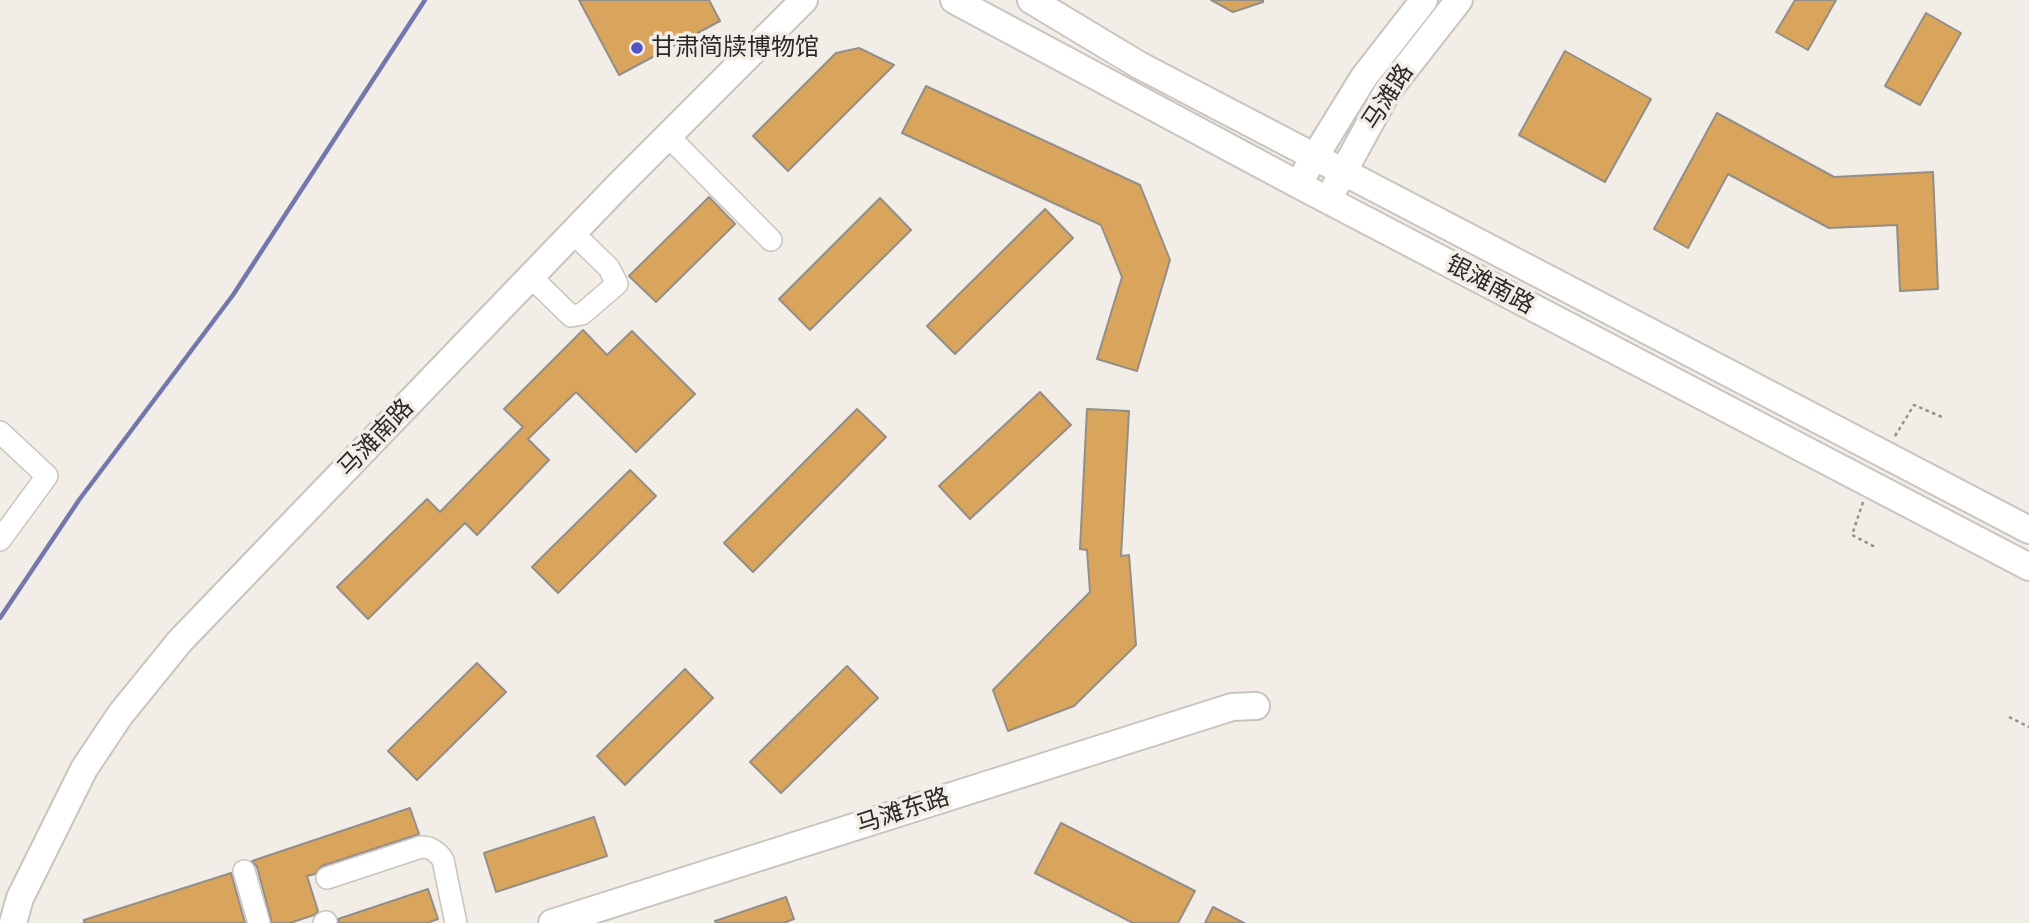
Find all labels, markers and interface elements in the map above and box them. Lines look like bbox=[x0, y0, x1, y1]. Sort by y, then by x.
place label: 甘肃简牍博物馆 bbox=[651, 34, 819, 62]
marker: 甘肃简牍博物馆 bbox=[629, 40, 645, 56]
street label: 马滩路 bbox=[1356, 59, 1420, 135]
street label: 银滩南路 bbox=[1441, 250, 1539, 320]
street label: 马滩南路 bbox=[332, 393, 420, 483]
street label: 马滩东路 bbox=[853, 782, 953, 840]

